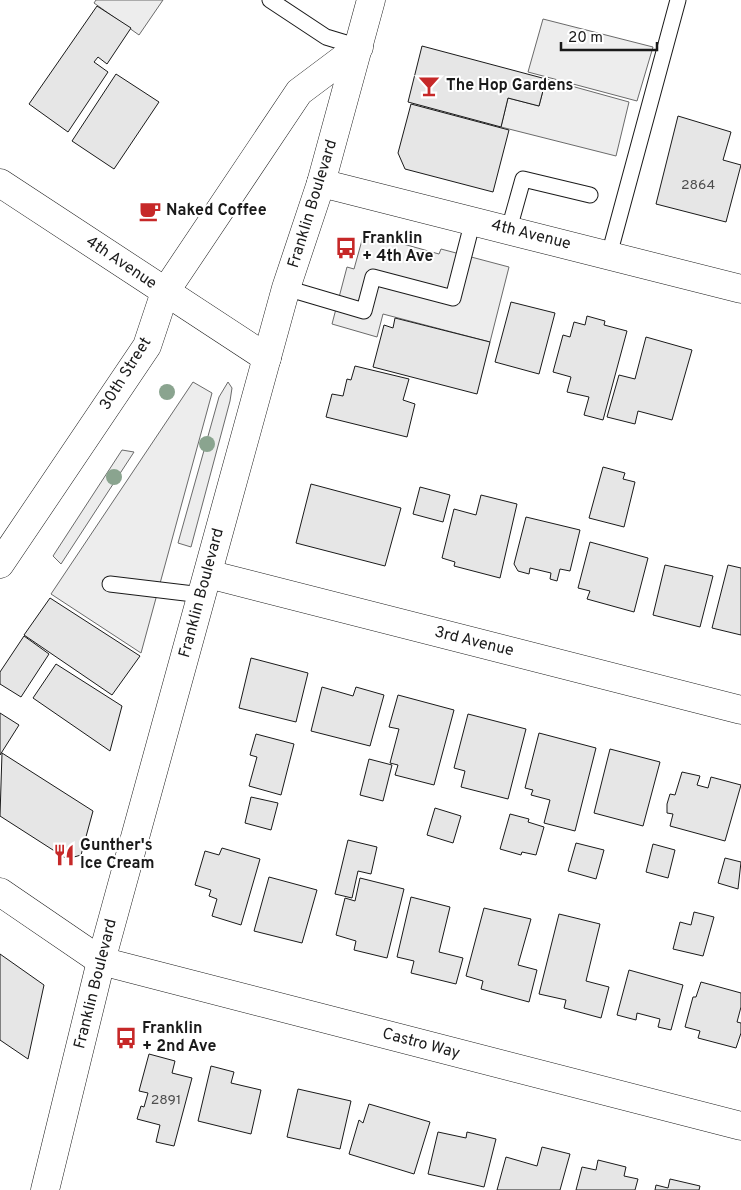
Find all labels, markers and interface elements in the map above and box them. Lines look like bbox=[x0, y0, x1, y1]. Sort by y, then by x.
scale bar bbox=[561, 20, 657, 52]
text: 20 m bbox=[568, 29, 603, 48]
bar icon: The Hop Gardens bbox=[416, 73, 442, 99]
place label: The Hop Gardens bbox=[446, 76, 574, 96]
street label: Franklin Boulevard bbox=[284, 137, 342, 271]
house number: 2864 bbox=[681, 177, 715, 194]
cafe icon: Naked Coffee bbox=[137, 198, 163, 224]
place label: Naked Coffee bbox=[166, 201, 267, 221]
street label: 4th Avenue bbox=[489, 215, 573, 255]
place label: Franklin + 4th Ave bbox=[362, 229, 434, 267]
street label: 4th Avenue bbox=[82, 232, 160, 294]
bus stop icon: Franklin + 4th Ave bbox=[333, 235, 359, 261]
street label: 30th Street bbox=[96, 334, 156, 414]
street label: Franklin Boulevard bbox=[175, 526, 229, 660]
street label: 3rd Avenue bbox=[432, 622, 516, 662]
place label: Gunther's Ice Cream bbox=[80, 836, 155, 874]
restaurant icon: Gunther's Ice Cream bbox=[51, 842, 77, 868]
street label: Franklin Boulevard bbox=[70, 917, 122, 1051]
place label: Franklin + 2nd Ave bbox=[142, 1019, 216, 1057]
street label: Castro Way bbox=[380, 1024, 462, 1064]
bus stop icon: Franklin + 2nd Ave bbox=[113, 1025, 139, 1051]
house number: 2891 bbox=[151, 1092, 181, 1109]

